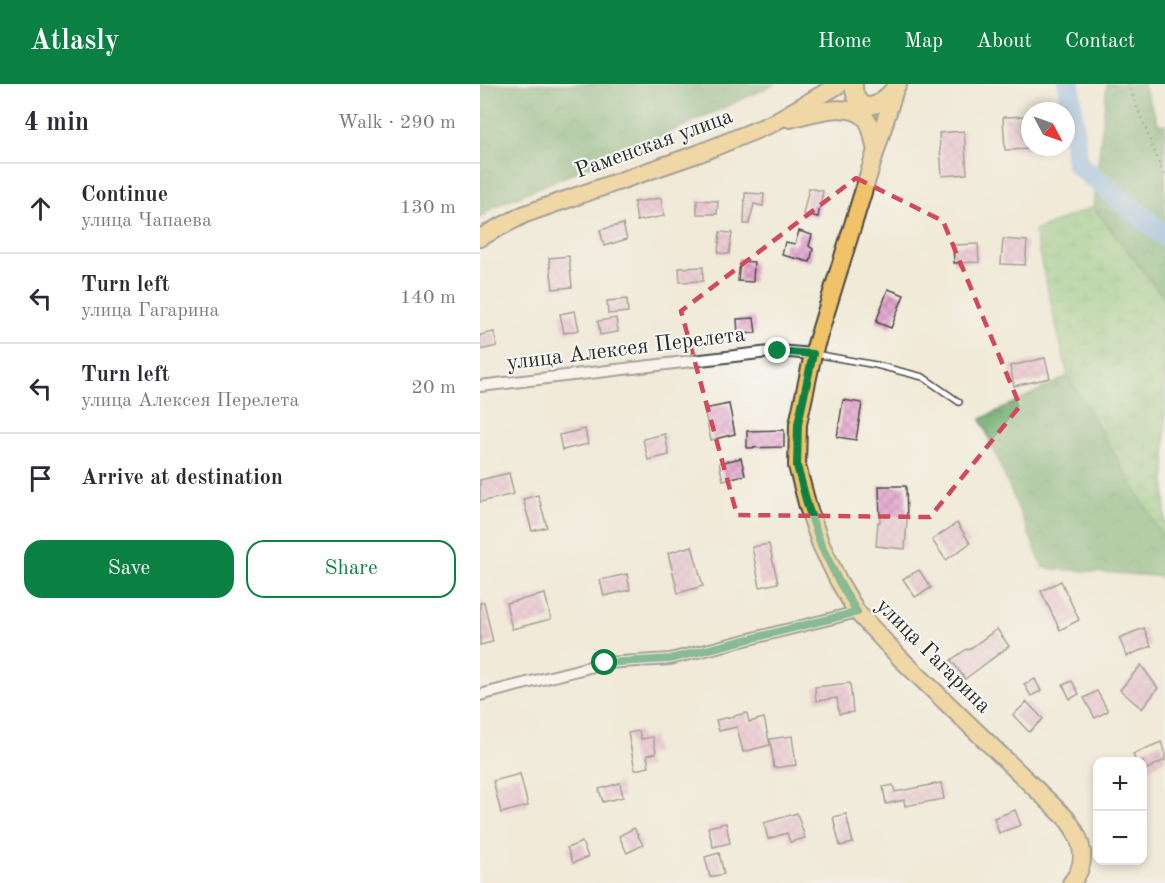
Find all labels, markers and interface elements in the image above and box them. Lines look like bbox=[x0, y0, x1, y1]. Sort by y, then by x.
text: Atlasly bbox=[30, 28, 120, 56]
text: Home bbox=[818, 31, 871, 52]
text: Map bbox=[904, 31, 943, 52]
text: About bbox=[976, 31, 1032, 52]
text: Contact bbox=[1065, 31, 1135, 52]
north arrow bbox=[1021, 102, 1075, 156]
street label: Раменская улица bbox=[572, 105, 736, 183]
text: 4 min bbox=[24, 110, 89, 136]
text: Walk · 290 m bbox=[337, 113, 456, 133]
text: Continue bbox=[81, 184, 168, 206]
icon: ahead bbox=[24, 192, 57, 225]
text: 130 m bbox=[400, 198, 456, 218]
text: улица Чапаева bbox=[81, 211, 212, 231]
text: Turn left bbox=[81, 274, 170, 296]
icon: left bbox=[24, 282, 57, 315]
text: 140 m bbox=[400, 288, 456, 308]
text: улица Гагарина bbox=[81, 301, 219, 321]
street label: улица Алексея Перелета bbox=[505, 323, 747, 375]
route end bbox=[764, 337, 790, 363]
text: Turn left bbox=[81, 364, 170, 386]
icon: left bbox=[24, 372, 57, 405]
text: 20 m bbox=[411, 378, 456, 398]
text: улица Алексея Перелета bbox=[81, 391, 299, 411]
icon: arrive bbox=[24, 462, 57, 495]
text: Arrive at destination bbox=[81, 467, 283, 489]
button: Save bbox=[24, 540, 234, 598]
button: Share bbox=[246, 540, 456, 598]
street label: улица Гагарина bbox=[871, 594, 995, 718]
route start bbox=[591, 649, 617, 675]
map controls bbox=[1093, 757, 1147, 865]
button: + bbox=[1093, 757, 1147, 811]
button: − bbox=[1093, 811, 1147, 865]

